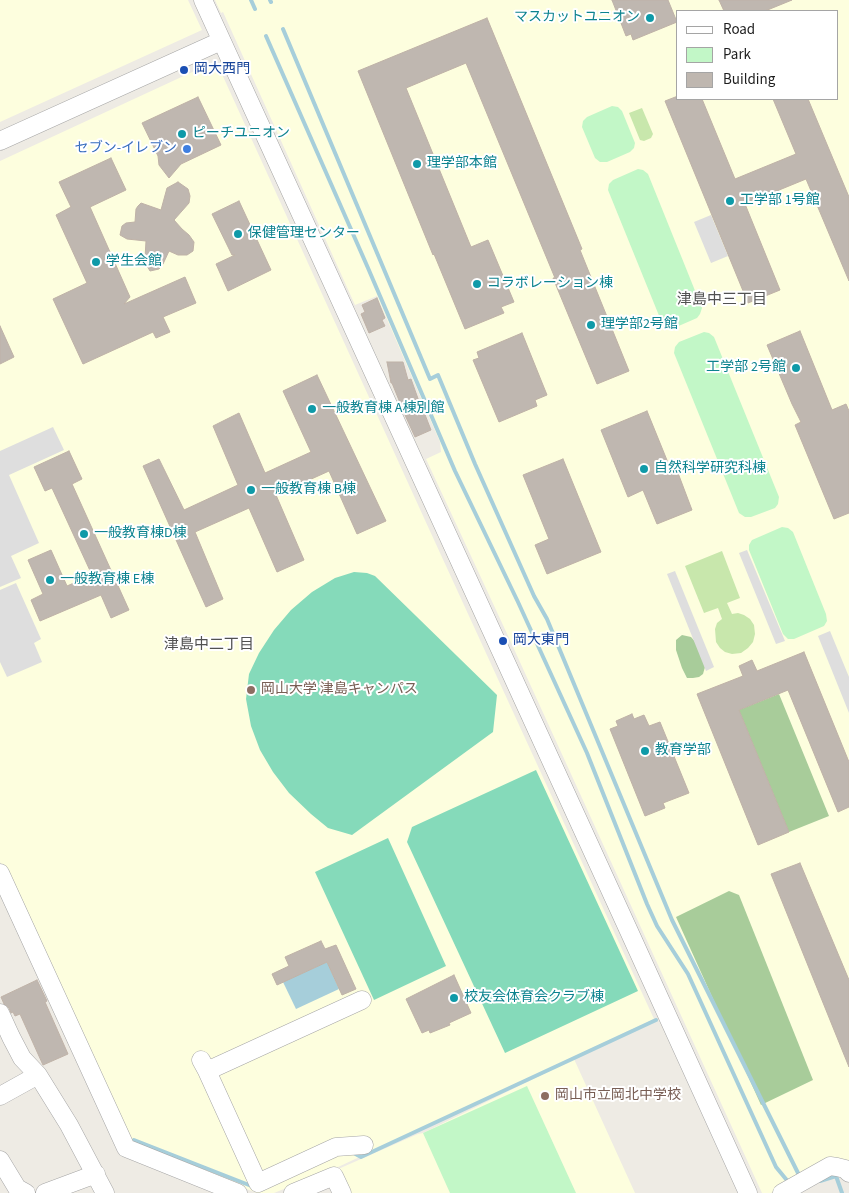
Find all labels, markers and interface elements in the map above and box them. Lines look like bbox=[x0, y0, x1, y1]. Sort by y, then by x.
place label: マスカットユニオン bbox=[514, 10, 640, 26]
legend bbox=[676, 10, 839, 100]
marker: マスカットユニオン bbox=[644, 12, 656, 24]
text: Road bbox=[723, 19, 755, 40]
text: Park bbox=[723, 44, 751, 65]
place label: 岡大西門 bbox=[194, 62, 250, 78]
marker: 岡大西門 bbox=[178, 64, 190, 76]
text: Building bbox=[723, 69, 775, 90]
place label: ピーチユニオン bbox=[192, 126, 290, 142]
marker: ピーチユニオン bbox=[176, 128, 188, 140]
place label: セブン-イレブン bbox=[75, 141, 177, 157]
marker: セブン-イレブン bbox=[181, 143, 193, 155]
place label: 理学部本館 bbox=[427, 156, 497, 172]
marker: 理学部本館 bbox=[411, 158, 423, 170]
place label: 工学部 1号館 bbox=[740, 193, 820, 209]
marker: 工学部 1号館 bbox=[724, 195, 736, 207]
place label: 保健管理センター bbox=[248, 226, 360, 242]
marker: 保健管理センター bbox=[232, 228, 244, 240]
place label: 学生会館 bbox=[106, 254, 162, 270]
marker: 学生会館 bbox=[90, 256, 102, 268]
place label: コラボレーション棟 bbox=[487, 276, 613, 292]
marker: コラボレーション棟 bbox=[471, 278, 483, 290]
district label: 津島中三丁目 bbox=[677, 292, 767, 310]
place label: 理学部2号館 bbox=[601, 317, 678, 333]
marker: 理学部2号館 bbox=[585, 319, 597, 331]
place label: 工学部 2号館 bbox=[706, 360, 786, 376]
marker: 工学部 2号館 bbox=[790, 362, 802, 374]
place label: 一般教育棟 A棟別館 bbox=[322, 401, 444, 417]
marker: 一般教育棟 A棟別館 bbox=[306, 403, 318, 415]
place label: 自然科学研究科棟 bbox=[654, 461, 766, 477]
marker: 自然科学研究科棟 bbox=[638, 463, 650, 475]
place label: 一般教育棟 B棟 bbox=[261, 482, 356, 498]
marker: 一般教育棟 B棟 bbox=[245, 484, 257, 496]
place label: 一般教育棟D棟 bbox=[94, 526, 187, 542]
marker: 一般教育棟D棟 bbox=[78, 528, 90, 540]
place label: 一般教育棟 E棟 bbox=[60, 572, 154, 588]
marker: 一般教育棟 E棟 bbox=[44, 574, 56, 586]
place label: 岡大東門 bbox=[513, 633, 569, 649]
marker: 岡大東門 bbox=[497, 635, 509, 647]
district label: 津島中二丁目 bbox=[164, 637, 254, 655]
place label: 岡山大学 津島キャンパス bbox=[261, 682, 418, 698]
marker: 岡山大学 津島キャンパス bbox=[245, 684, 257, 696]
place label: 教育学部 bbox=[655, 743, 711, 759]
marker: 教育学部 bbox=[639, 745, 651, 757]
place label: 校友会体育会クラブ棟 bbox=[464, 990, 604, 1006]
marker: 校友会体育会クラブ棟 bbox=[448, 992, 460, 1004]
place label: 岡山市立岡北中学校 bbox=[555, 1088, 681, 1104]
marker: 岡山市立岡北中学校 bbox=[539, 1090, 551, 1102]

